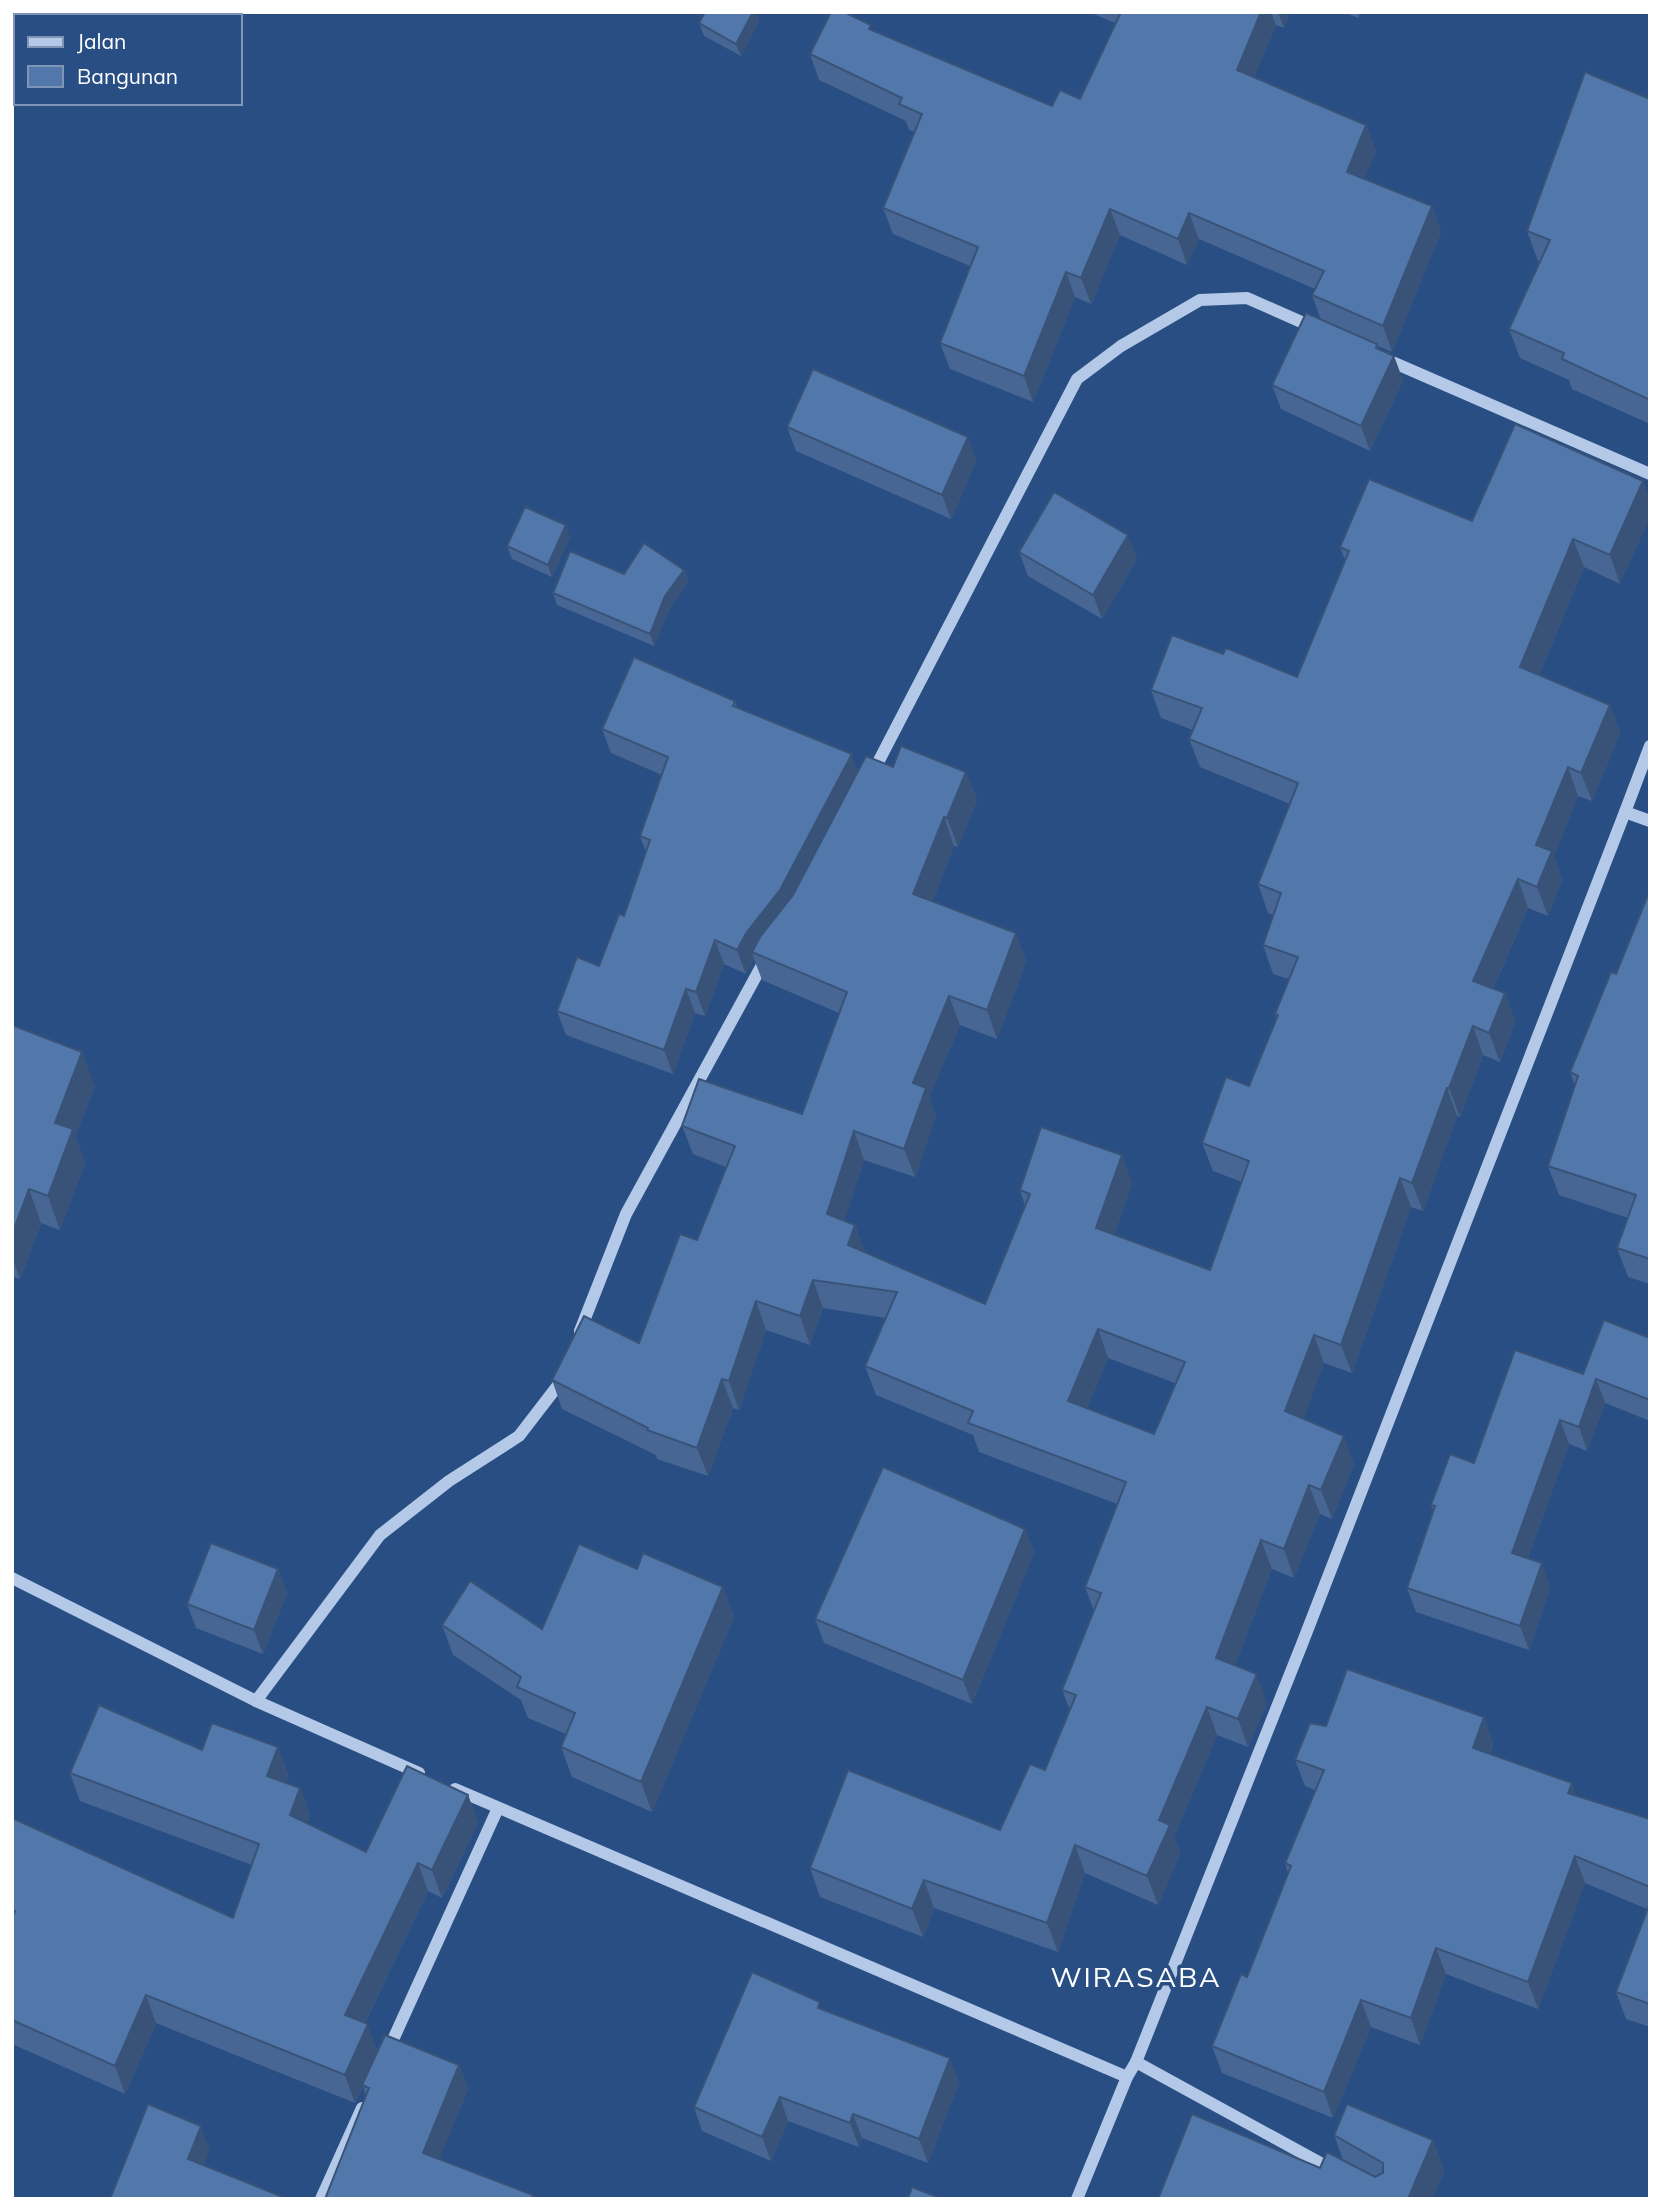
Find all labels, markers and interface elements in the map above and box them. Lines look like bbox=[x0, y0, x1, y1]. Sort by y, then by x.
legend bbox=[14, 14, 242, 105]
text: Jalan bbox=[77, 28, 126, 54]
text: Bangunan bbox=[77, 63, 178, 89]
district label: WIRASABA bbox=[1050, 1959, 1222, 1994]

